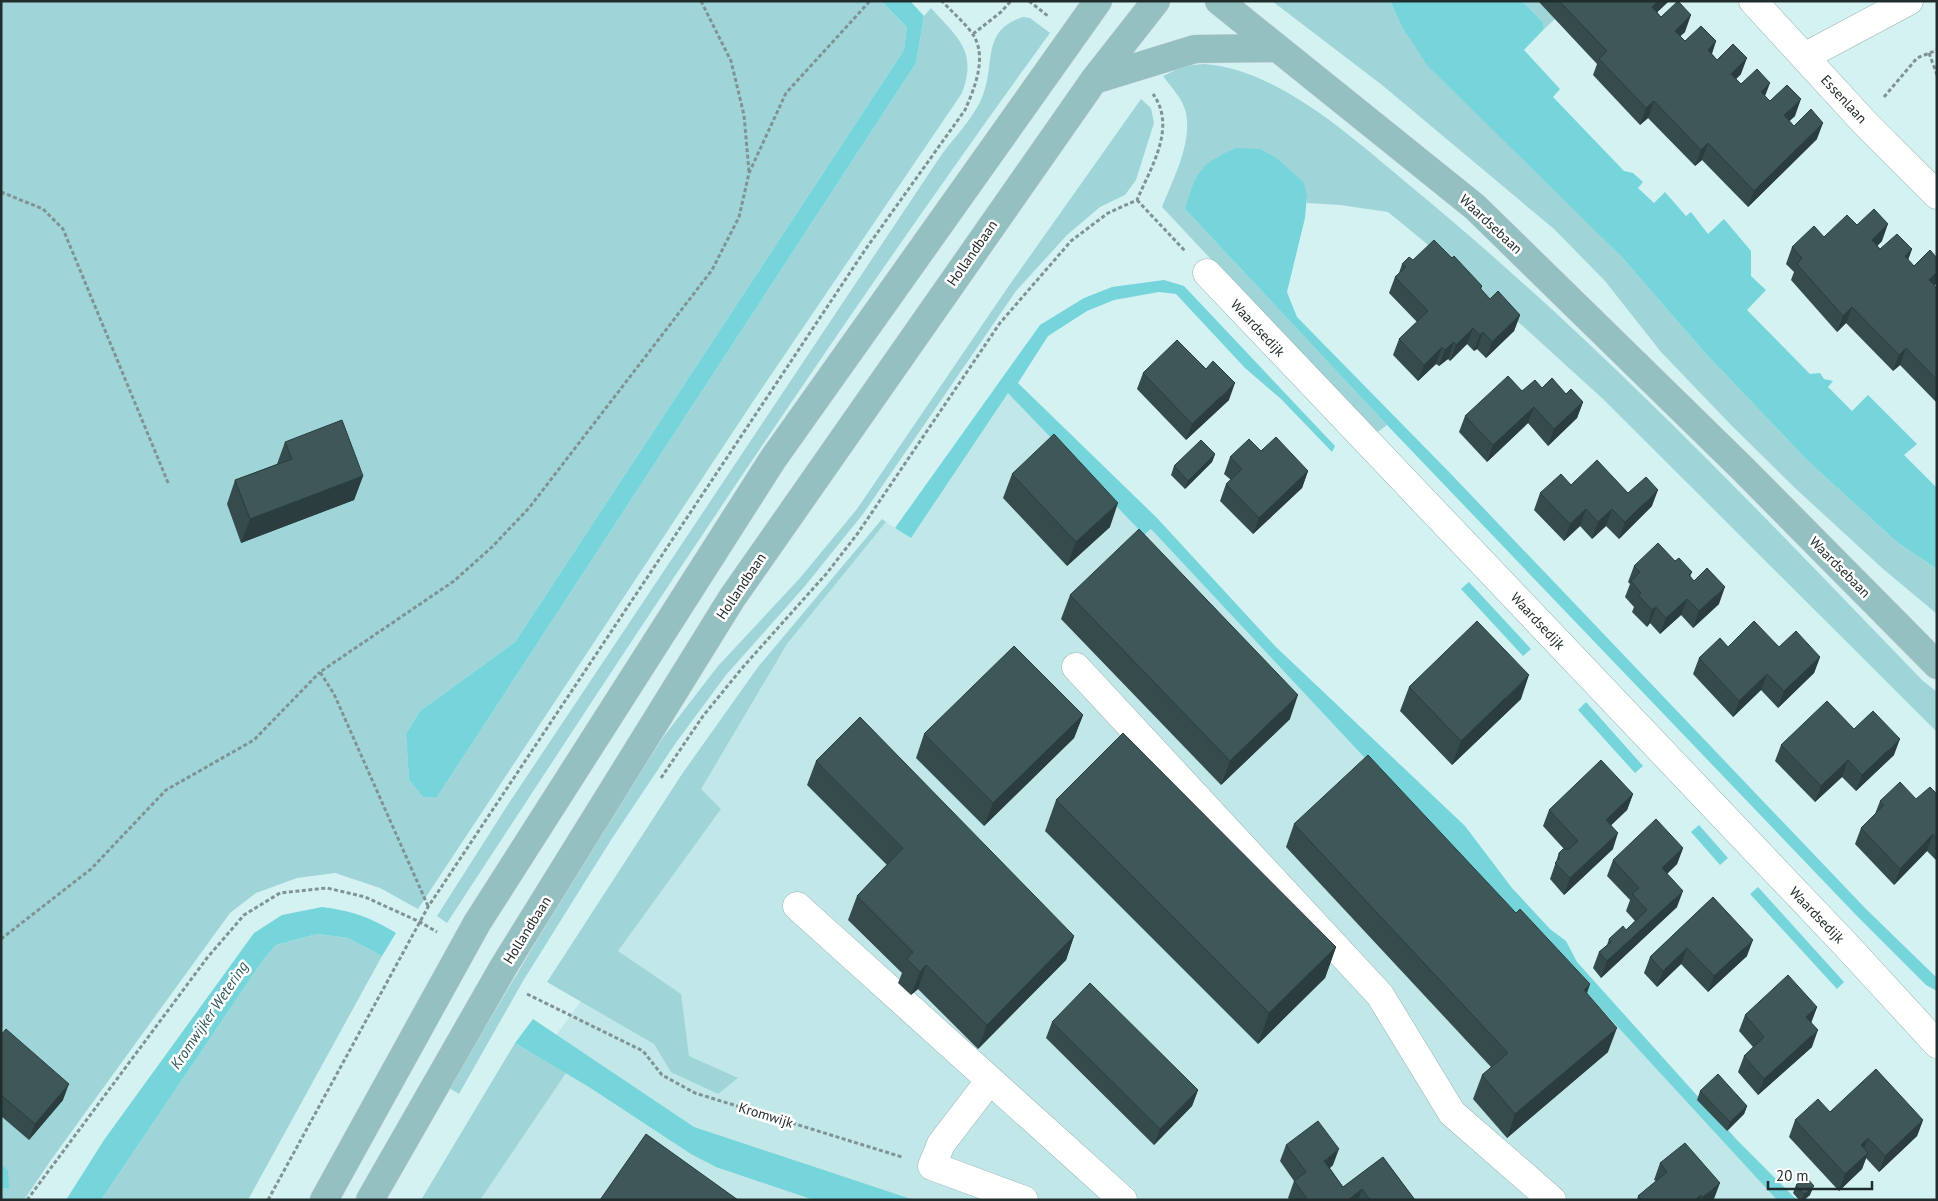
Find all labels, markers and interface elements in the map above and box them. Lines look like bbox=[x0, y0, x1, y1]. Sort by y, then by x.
street label: Essenlaan bbox=[1817, 71, 1871, 127]
street label: Waardsebaan bbox=[1456, 190, 1526, 258]
street label: Hollandbaan bbox=[943, 217, 1001, 289]
street label: Waardsedijk bbox=[1227, 296, 1289, 361]
street label: Waardsebaan bbox=[1806, 533, 1874, 601]
street label: Hollandbaan bbox=[712, 549, 770, 623]
street label: Waardsedijk bbox=[1507, 589, 1569, 654]
street label: Waardsedijk bbox=[1786, 883, 1849, 947]
street label: Hollandbaan bbox=[499, 893, 555, 967]
water label: Kromwijker Wetering bbox=[166, 957, 252, 1073]
street label: Kromwijk bbox=[736, 1098, 796, 1132]
scale bar bbox=[1768, 1158, 1872, 1190]
text: 20 m bbox=[1776, 1166, 1809, 1185]

